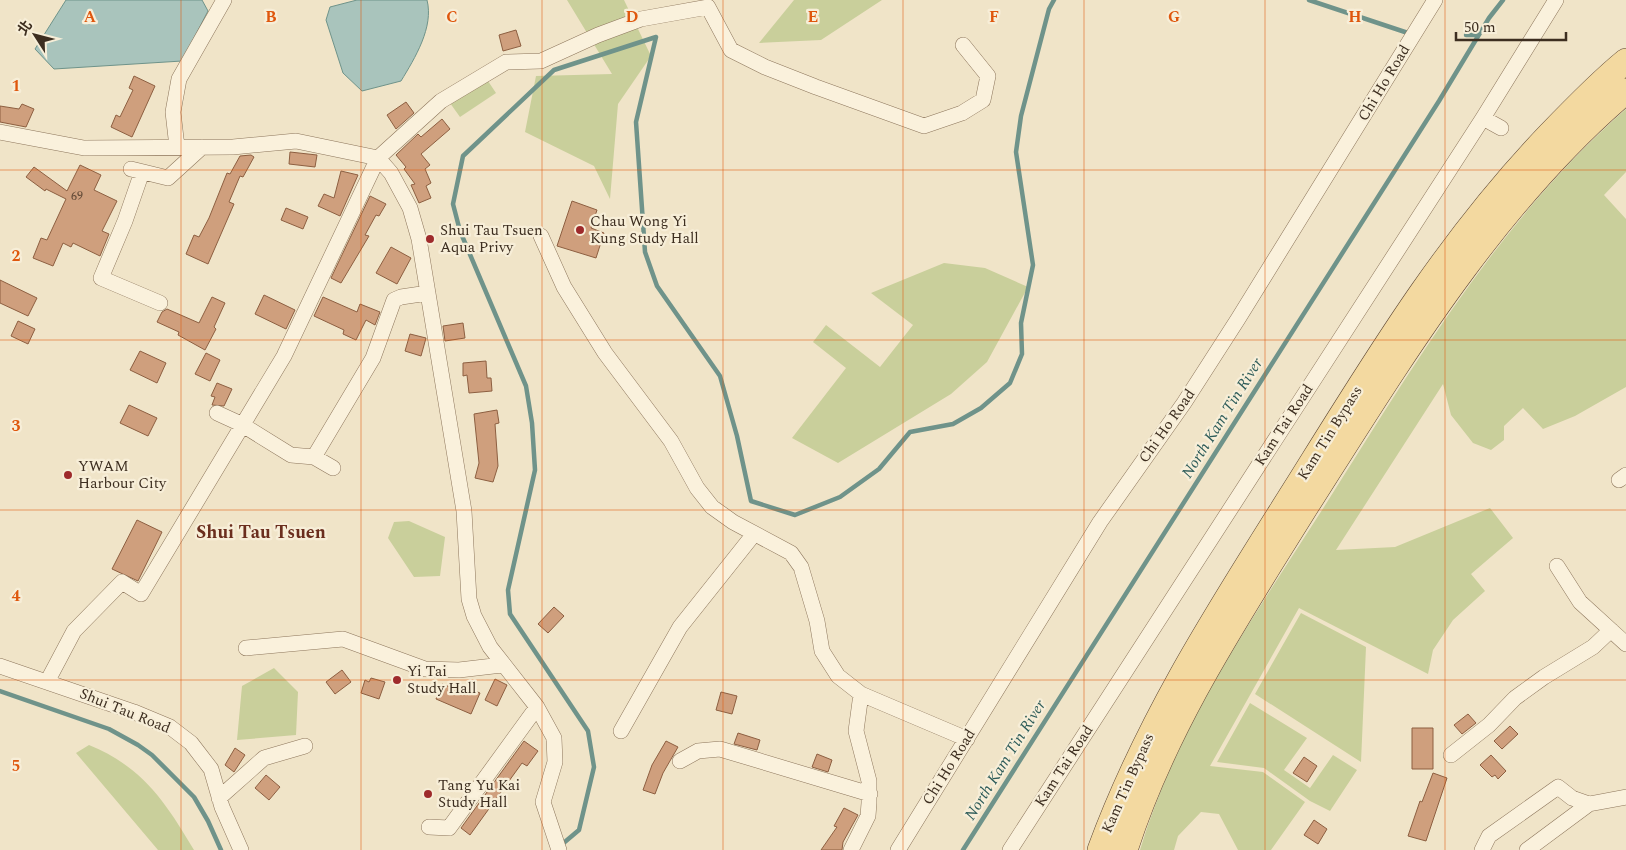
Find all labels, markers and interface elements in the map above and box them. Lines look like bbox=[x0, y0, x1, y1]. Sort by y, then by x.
text: A bbox=[84, 5, 97, 29]
text: B bbox=[265, 5, 277, 29]
text: C bbox=[446, 5, 458, 29]
text: D bbox=[626, 5, 639, 29]
text: E bbox=[808, 5, 818, 29]
text: F bbox=[989, 5, 999, 29]
text: G bbox=[1168, 5, 1180, 29]
text: H bbox=[1348, 5, 1362, 29]
north arrow bbox=[10, 10, 60, 60]
scale bar bbox=[1456, 10, 1566, 42]
text: 北 bbox=[12, 16, 37, 39]
text: 50 m bbox=[1464, 16, 1496, 39]
street label: Chi Ho Road bbox=[1352, 40, 1416, 126]
text: 1 bbox=[12, 74, 20, 98]
house number: 69 bbox=[71, 187, 83, 206]
place label: Chau Wong Yi Kung Study Hall bbox=[590, 210, 699, 250]
place label: Shui Tau Tsuen Aqua Privy bbox=[440, 219, 543, 259]
marker: Chau Wong Yi Kung Study Hall bbox=[574, 224, 586, 236]
marker: Shui Tau Tsuen Aqua Privy bbox=[424, 233, 436, 245]
text: 2 bbox=[12, 244, 21, 268]
water label: North Kam Tin River bbox=[1175, 353, 1269, 483]
street label: Kam Tai Road bbox=[1249, 379, 1319, 471]
street label: Kam Tin Bypass bbox=[1292, 381, 1368, 485]
street label: Chi Ho Road bbox=[1133, 384, 1201, 468]
text: 3 bbox=[12, 414, 21, 438]
place label: YWAM Harbour City bbox=[78, 455, 167, 495]
marker: YWAM Harbour City bbox=[62, 469, 74, 481]
district label: Shui Tau Tsuen bbox=[196, 519, 326, 546]
text: 4 bbox=[12, 584, 21, 608]
place label: Yi Tai Study Hall bbox=[407, 660, 476, 700]
marker: Yi Tai Study Hall bbox=[391, 674, 403, 686]
street label: Shui Tau Road bbox=[76, 682, 174, 740]
water label: North Kam Tin River bbox=[958, 695, 1052, 825]
street label: Kam Tai Road bbox=[1029, 720, 1099, 812]
street label: Chi Ho Road bbox=[917, 725, 981, 809]
street label: Kam Tin Bypass bbox=[1096, 729, 1160, 837]
text: 5 bbox=[12, 754, 20, 778]
place label: Tang Yu Kai Study Hall bbox=[438, 774, 520, 814]
marker: Tang Yu Kai Study Hall bbox=[422, 788, 434, 800]

